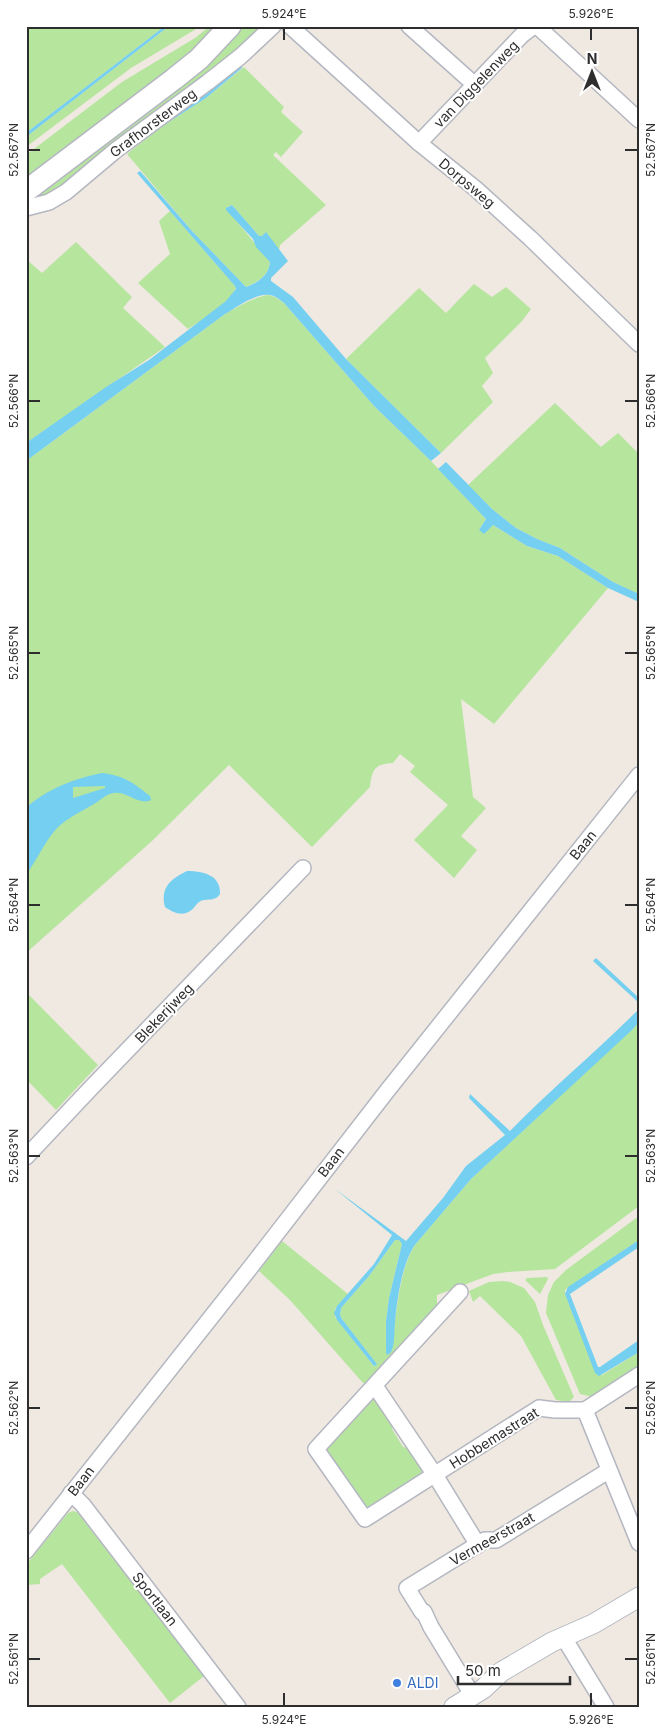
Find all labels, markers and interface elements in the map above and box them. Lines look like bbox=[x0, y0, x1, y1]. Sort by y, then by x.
text: 5.924°E bbox=[261, 6, 307, 21]
text: 5.926°E bbox=[568, 6, 614, 21]
street label: van Diggelenweg bbox=[430, 37, 522, 131]
north arrow bbox=[568, 48, 618, 98]
text: N bbox=[587, 50, 597, 67]
street label: Grafhorsterweg bbox=[106, 85, 199, 161]
text: 52.567°N bbox=[6, 123, 21, 177]
text: 52.567°N bbox=[643, 123, 658, 177]
street label: Dorpsweg bbox=[436, 154, 499, 211]
text: 52.566°N bbox=[6, 374, 21, 428]
text: 52.566°N bbox=[643, 374, 658, 428]
text: 52.565°N bbox=[6, 626, 21, 680]
text: 52.565°N bbox=[643, 626, 658, 680]
street label: Baan bbox=[566, 826, 600, 863]
text: 52.564°N bbox=[6, 878, 21, 932]
text: 52.564°N bbox=[643, 878, 658, 932]
street label: Blekerijweg bbox=[131, 979, 196, 1046]
text: 52.563°N bbox=[6, 1129, 21, 1183]
text: 52.563°N bbox=[643, 1129, 658, 1183]
street label: Baan bbox=[314, 1143, 348, 1180]
text: 52.562°N bbox=[6, 1381, 21, 1435]
text: 52.562°N bbox=[643, 1381, 658, 1435]
street label: Hobbemastraat bbox=[446, 1403, 542, 1472]
street label: Baan bbox=[64, 1462, 98, 1499]
street label: Vermeerstraat bbox=[447, 1508, 537, 1569]
street label: Sportlaan bbox=[129, 1568, 182, 1629]
text: 52.561°N bbox=[6, 1633, 21, 1685]
text: 52.561°N bbox=[643, 1633, 658, 1685]
scale bar bbox=[458, 1653, 570, 1685]
text: 50 m bbox=[465, 1661, 501, 1680]
place label: ALDI bbox=[407, 1674, 438, 1691]
marker: ALDI bbox=[391, 1677, 403, 1689]
text: 5.924°E bbox=[261, 1712, 307, 1727]
text: 5.926°E bbox=[568, 1712, 614, 1727]

